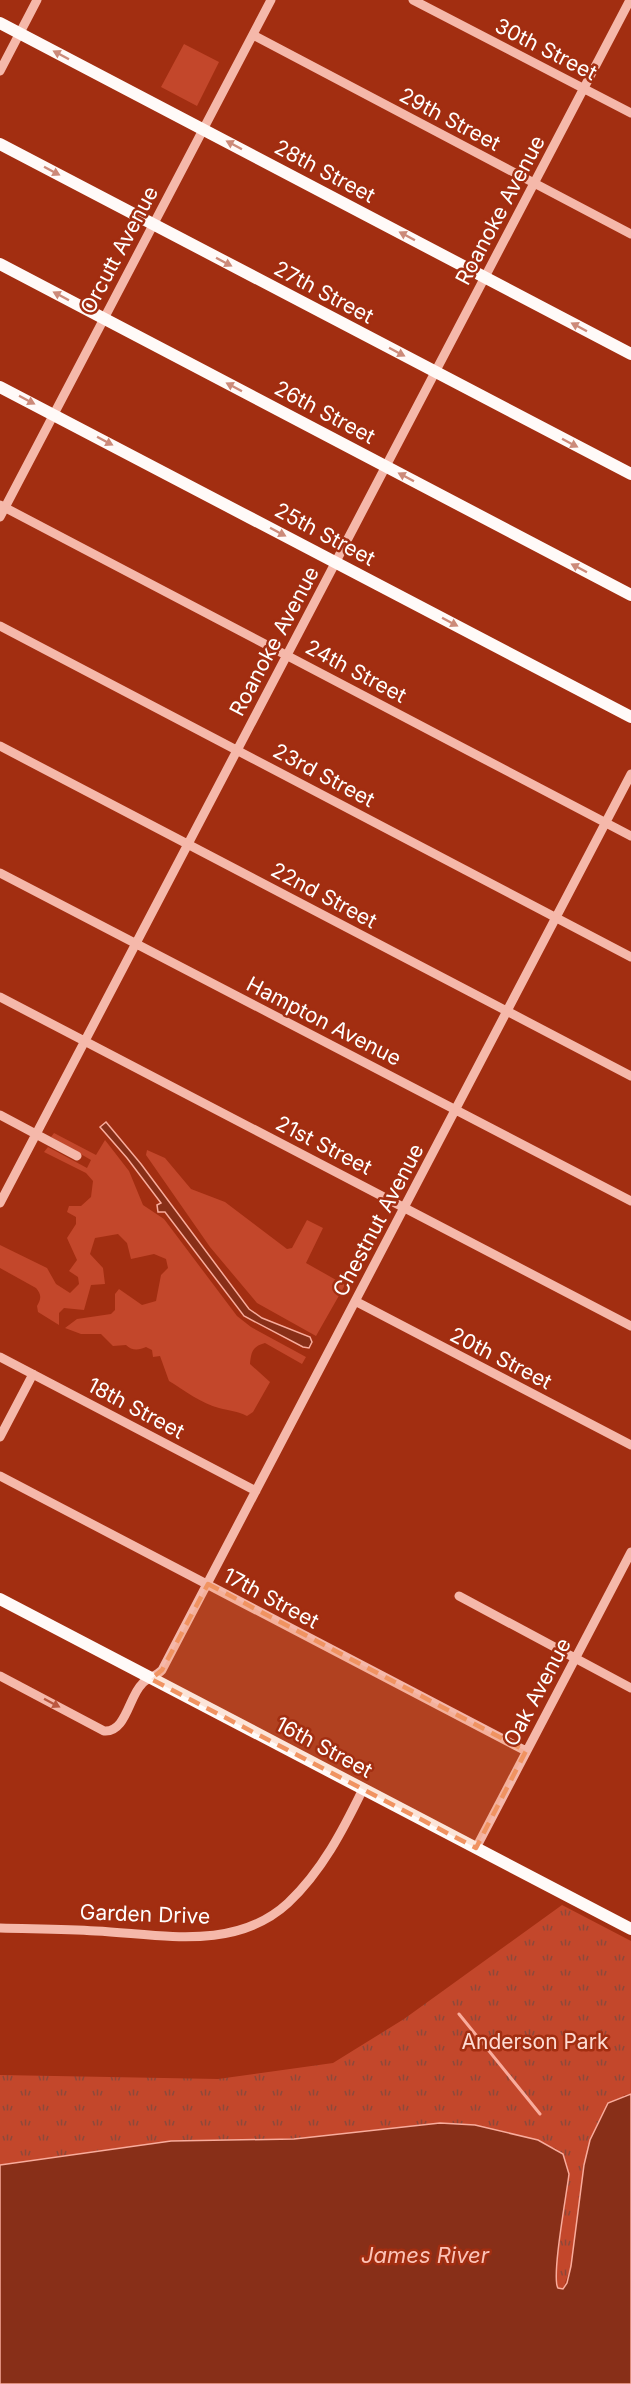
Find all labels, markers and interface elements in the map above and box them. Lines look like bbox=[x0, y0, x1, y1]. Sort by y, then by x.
street label: 30th Street bbox=[491, 13, 601, 85]
one-way arrow bbox=[52, 50, 69, 60]
street label: 29th Street bbox=[395, 82, 505, 156]
street label: Roanoke Avenue bbox=[450, 131, 550, 289]
street label: 28th Street bbox=[270, 134, 380, 208]
one-way arrow bbox=[225, 140, 242, 150]
one-way arrow bbox=[43, 167, 60, 176]
street label: Orcutt Avenue bbox=[75, 182, 163, 318]
one-way arrow bbox=[398, 231, 415, 241]
street label: 27th Street bbox=[270, 255, 378, 329]
one-way arrow bbox=[216, 257, 233, 267]
one-way arrow bbox=[52, 291, 69, 301]
one-way arrow bbox=[570, 322, 587, 332]
one-way arrow bbox=[389, 347, 406, 357]
street label: 26th Street bbox=[270, 375, 380, 449]
one-way arrow bbox=[225, 382, 242, 391]
one-way arrow bbox=[18, 396, 35, 405]
one-way arrow bbox=[96, 436, 114, 446]
one-way arrow bbox=[561, 437, 579, 447]
one-way arrow bbox=[398, 472, 415, 482]
street label: 25th Street bbox=[271, 497, 380, 571]
one-way arrow bbox=[269, 527, 286, 537]
street label: Roanoke Avenue bbox=[224, 562, 324, 720]
one-way arrow bbox=[570, 563, 588, 573]
one-way arrow bbox=[442, 617, 459, 627]
street label: 24th Street bbox=[301, 634, 411, 708]
street label: 23rd Street bbox=[269, 738, 379, 812]
street label: 22nd Street bbox=[267, 857, 381, 933]
street label: Hampton Avenue bbox=[243, 971, 405, 1071]
street label: 21st Street bbox=[272, 1110, 376, 1180]
street label: Chestnut Avenue bbox=[327, 1139, 429, 1301]
street label: 20th Street bbox=[446, 1322, 556, 1394]
street label: 18th Street bbox=[83, 1372, 189, 1444]
street label: 17th Street bbox=[219, 1562, 323, 1634]
street label: Oak Avenue bbox=[498, 1634, 576, 1750]
one-way arrow bbox=[43, 1698, 60, 1708]
street label: 16th Street bbox=[271, 1711, 377, 1783]
street label: Garden Drive bbox=[79, 1899, 211, 1929]
park label: Anderson Park bbox=[462, 2029, 609, 2054]
water label: James River bbox=[361, 2242, 490, 2268]

